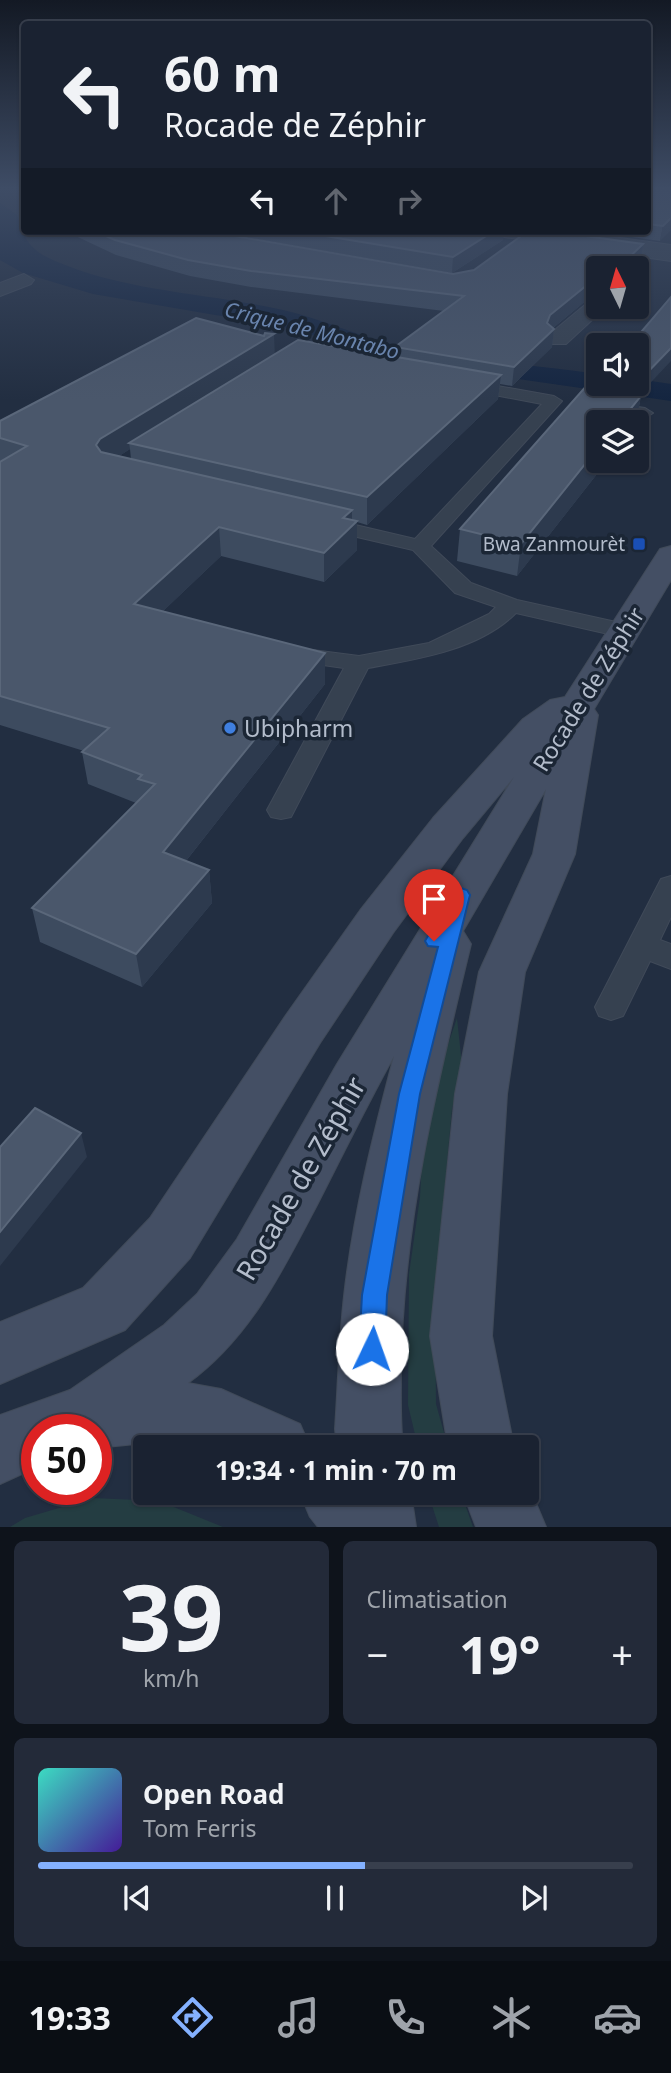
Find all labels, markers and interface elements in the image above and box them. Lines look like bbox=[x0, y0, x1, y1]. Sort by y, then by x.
text: 60 m bbox=[164, 40, 281, 106]
icon: left bbox=[49, 49, 140, 140]
text: Rocade de Zéphir bbox=[164, 103, 426, 146]
icon: left bbox=[244, 182, 282, 220]
icon: ahead bbox=[317, 182, 355, 220]
icon: right bbox=[390, 182, 428, 220]
north arrow bbox=[586, 256, 649, 318]
map controls bbox=[586, 256, 649, 473]
water label: Crique de Montabo bbox=[222, 295, 402, 365]
button: sound bbox=[586, 333, 649, 396]
button: layers bbox=[586, 410, 649, 473]
place label: Bwa Zanmourèt bbox=[483, 531, 625, 557]
marker: Bwa Zanmourèt bbox=[631, 536, 647, 552]
street label: Rocade de Zéphir bbox=[525, 600, 652, 777]
place label: Ubipharm bbox=[244, 712, 353, 744]
marker: Ubipharm bbox=[222, 720, 238, 736]
pin bbox=[404, 869, 464, 941]
icon: arrive bbox=[415, 880, 453, 918]
street label: Rocade de Zéphir bbox=[226, 1069, 374, 1287]
position arrow bbox=[335, 1312, 409, 1386]
speed limit sign: 50 bbox=[21, 1414, 112, 1505]
text: 19:34 · 1 min · 70 m bbox=[215, 1452, 457, 1488]
text: 39 bbox=[119, 1554, 223, 1678]
text: Climatisation bbox=[367, 1583, 508, 1615]
text: 19° bbox=[459, 1618, 541, 1689]
text: − bbox=[367, 1628, 388, 1680]
text: + bbox=[611, 1628, 633, 1680]
text: km/h bbox=[143, 1662, 200, 1694]
text: Open Road bbox=[143, 1776, 285, 1812]
text: Tom Ferris bbox=[143, 1812, 256, 1844]
icon: previous bbox=[118, 1879, 156, 1917]
icon: pause bbox=[316, 1879, 354, 1917]
icon: next bbox=[515, 1879, 553, 1917]
icon: directions bbox=[168, 1993, 217, 2042]
icon: music bbox=[274, 1993, 323, 2042]
icon: phone bbox=[381, 1993, 430, 2042]
icon: climate bbox=[487, 1993, 536, 2042]
icon: car bbox=[593, 1993, 642, 2042]
text: 19:33 bbox=[29, 1996, 111, 2039]

